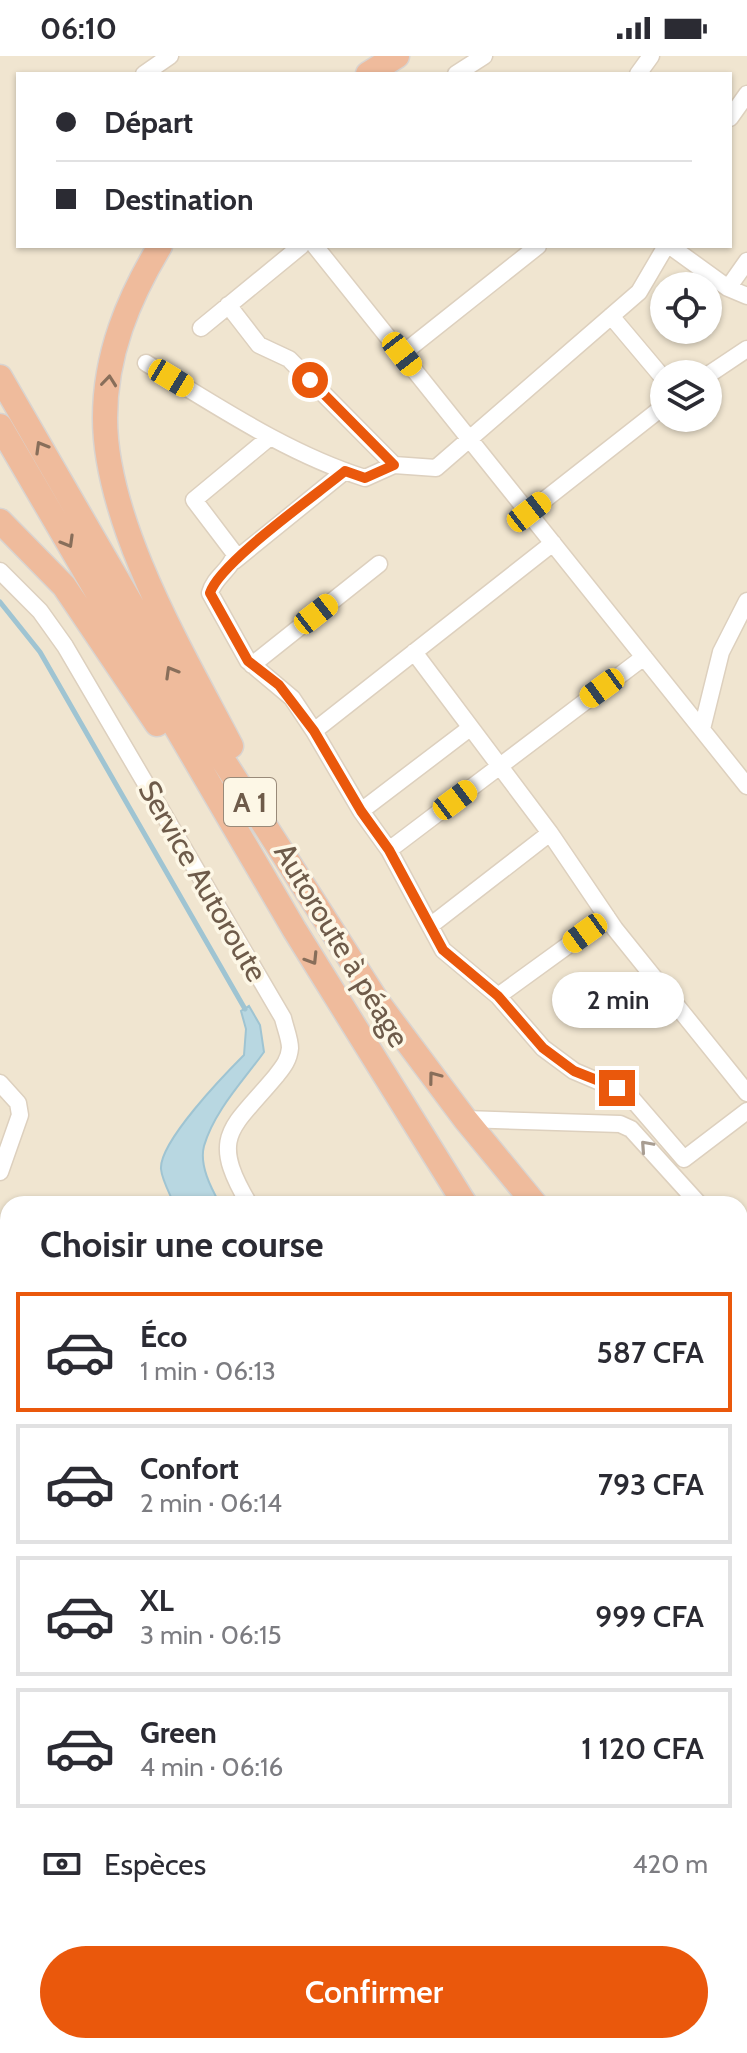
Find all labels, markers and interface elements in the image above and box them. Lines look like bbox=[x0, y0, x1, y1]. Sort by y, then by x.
text: 06:10 bbox=[40, 10, 117, 47]
text: Départ bbox=[104, 104, 193, 141]
text: Destination bbox=[104, 181, 254, 218]
map controls bbox=[650, 272, 722, 432]
button: locate bbox=[650, 272, 722, 344]
car bbox=[378, 328, 426, 380]
car bbox=[144, 355, 198, 401]
button: layers bbox=[650, 360, 722, 432]
route start bbox=[292, 362, 328, 398]
one-way arrow bbox=[100, 374, 117, 387]
one-way arrow bbox=[35, 441, 51, 456]
car bbox=[503, 488, 555, 536]
one-way arrow bbox=[58, 533, 74, 548]
car bbox=[290, 590, 342, 638]
car bbox=[576, 664, 628, 712]
one-way arrow bbox=[165, 666, 181, 681]
street label: Service Autoroute bbox=[130, 774, 276, 988]
car bbox=[429, 776, 481, 824]
road number: A 1 bbox=[224, 778, 276, 826]
street label: Autoroute à péage bbox=[266, 836, 418, 1054]
car bbox=[559, 909, 611, 957]
one-way arrow bbox=[303, 951, 318, 965]
callout: 2 min bbox=[551, 972, 683, 1028]
text: 2 min bbox=[587, 984, 649, 1016]
route end bbox=[599, 1070, 635, 1106]
one-way arrow bbox=[430, 1072, 444, 1086]
one-way arrow bbox=[642, 1141, 656, 1156]
text: Choisir une course bbox=[40, 1222, 323, 1266]
icon: car bbox=[44, 1316, 116, 1388]
text: Éco bbox=[140, 1318, 187, 1355]
text: 587 CFA bbox=[597, 1334, 704, 1371]
text: 1 min · 06:13 bbox=[140, 1355, 276, 1387]
icon: car bbox=[44, 1448, 116, 1520]
text: Confort bbox=[140, 1450, 239, 1487]
text: 793 CFA bbox=[598, 1466, 704, 1503]
text: 2 min · 06:14 bbox=[140, 1487, 282, 1519]
icon: car bbox=[44, 1580, 116, 1652]
text: XL bbox=[140, 1582, 174, 1619]
text: 999 CFA bbox=[595, 1598, 704, 1635]
text: 3 min · 06:15 bbox=[140, 1619, 282, 1651]
icon: car bbox=[44, 1712, 116, 1784]
text: Green bbox=[140, 1714, 217, 1751]
text: 1 120 CFA bbox=[581, 1730, 704, 1767]
text: 4 min · 06:16 bbox=[140, 1751, 283, 1783]
icon: cash bbox=[40, 1842, 84, 1886]
text: Espèces bbox=[104, 1846, 206, 1883]
text: 420 m bbox=[633, 1848, 708, 1880]
button: Confirmer bbox=[40, 1946, 708, 2038]

